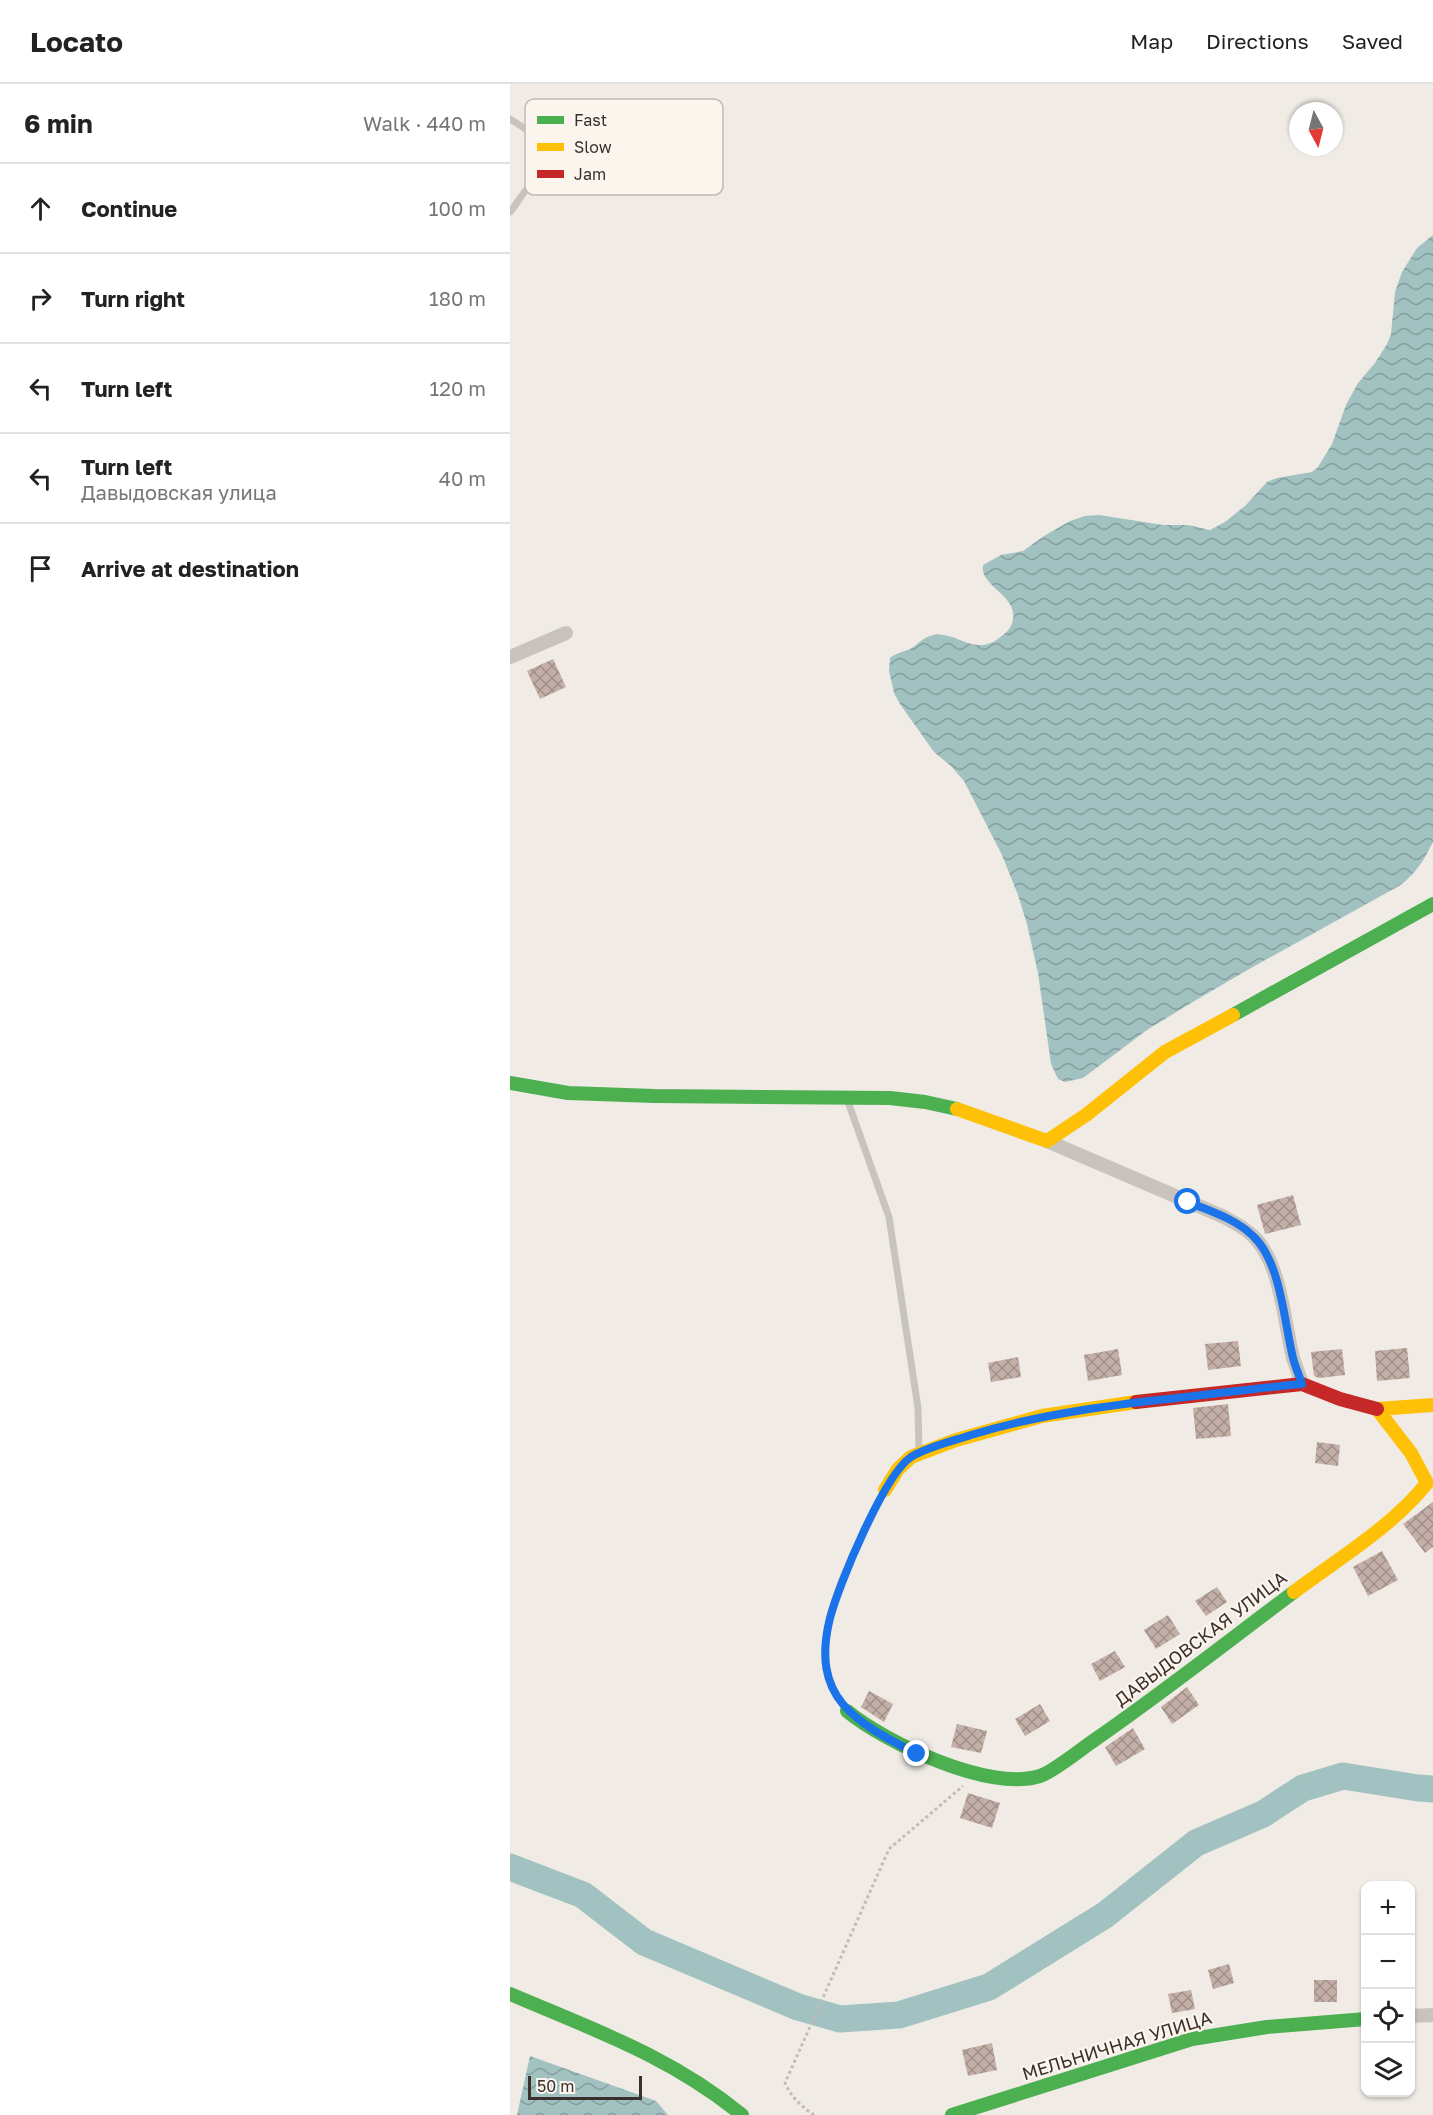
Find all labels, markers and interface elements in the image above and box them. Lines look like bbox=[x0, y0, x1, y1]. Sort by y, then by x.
text: Locato bbox=[30, 25, 123, 58]
text: Map bbox=[1130, 28, 1173, 54]
text: Directions bbox=[1206, 28, 1309, 54]
text: Saved bbox=[1342, 28, 1403, 54]
legend bbox=[525, 99, 723, 195]
north arrow bbox=[1289, 102, 1343, 156]
text: 6 min bbox=[24, 108, 93, 139]
text: Fast bbox=[574, 110, 607, 130]
text: Walk · 440 m bbox=[363, 111, 486, 135]
text: Slow bbox=[574, 137, 612, 157]
text: Jam bbox=[574, 164, 606, 184]
icon: ahead bbox=[24, 192, 57, 225]
text: Continue bbox=[81, 195, 177, 222]
text: 100 m bbox=[429, 196, 486, 220]
icon: right bbox=[24, 282, 57, 315]
text: Turn right bbox=[81, 285, 185, 312]
text: 180 m bbox=[429, 286, 486, 310]
icon: left bbox=[24, 372, 57, 405]
text: Turn left bbox=[81, 375, 172, 402]
text: 120 m bbox=[430, 376, 486, 400]
text: Turn left bbox=[81, 453, 172, 480]
icon: left bbox=[24, 462, 57, 495]
text: 40 m bbox=[439, 466, 486, 490]
text: Давыдовская улица bbox=[81, 480, 277, 504]
icon: arrive bbox=[24, 552, 57, 585]
text: Arrive at destination bbox=[81, 555, 299, 582]
route start bbox=[1174, 1188, 1200, 1214]
street label: ДАВЫДОВСКАЯ УЛИЦА bbox=[1110, 1566, 1291, 1710]
route end bbox=[903, 1740, 929, 1766]
map controls bbox=[1361, 1881, 1415, 2097]
button: + bbox=[1361, 1881, 1415, 1935]
button: − bbox=[1361, 1935, 1415, 1989]
button: locate bbox=[1361, 1989, 1415, 2043]
street label: МЕЛЬНИЧНАЯ УЛИЦА bbox=[1019, 2006, 1214, 2084]
button: layers bbox=[1361, 2043, 1415, 2097]
scale bar bbox=[528, 2073, 642, 2100]
text: 50 m bbox=[537, 2076, 574, 2096]

